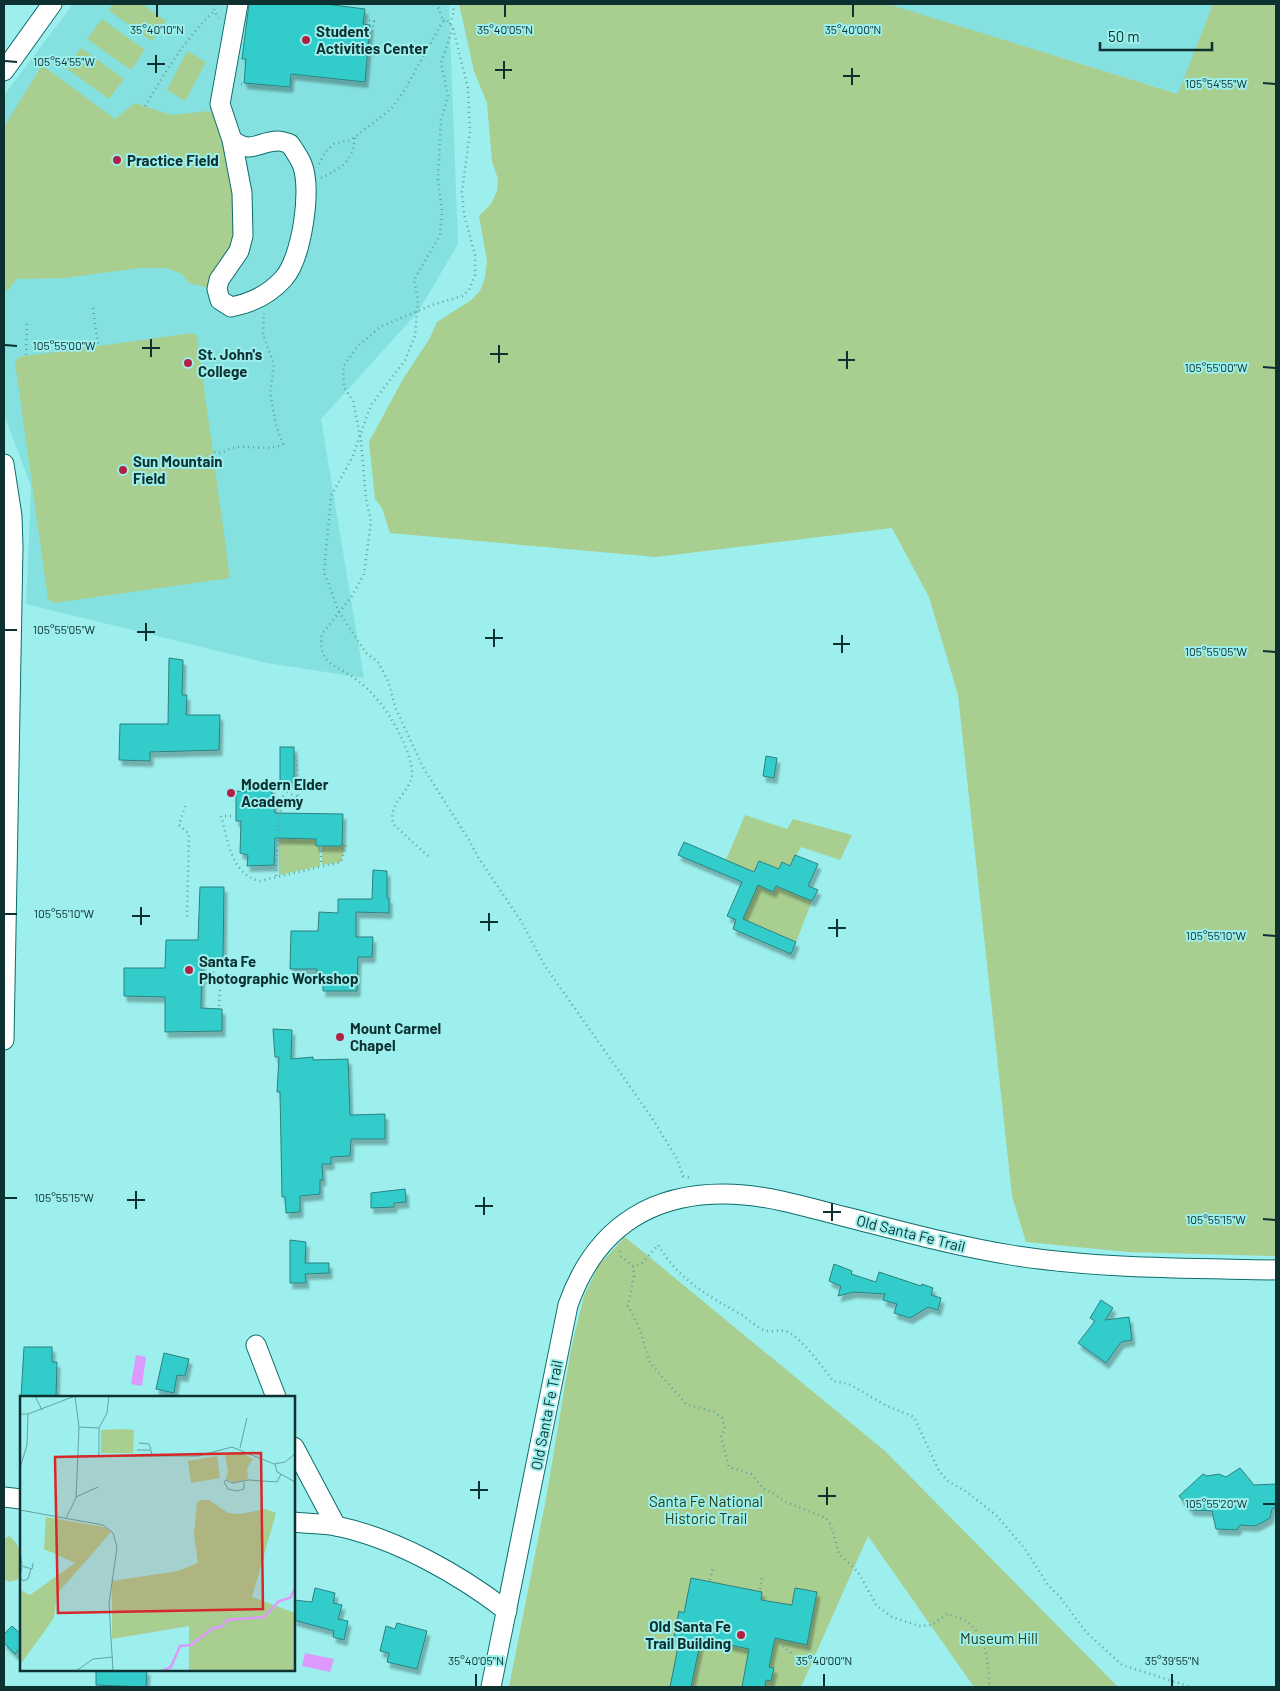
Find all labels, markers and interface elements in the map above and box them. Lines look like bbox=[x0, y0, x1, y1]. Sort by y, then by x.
scale bar bbox=[1100, 20, 1212, 52]
text: 35°40'10"N bbox=[130, 22, 184, 36]
place label: Student Activities Center bbox=[316, 22, 428, 57]
text: 35°40'05"N bbox=[477, 22, 533, 36]
text: 35°40'00"N bbox=[825, 22, 881, 36]
text: 50 m bbox=[1108, 27, 1140, 45]
marker: Student Activities Center bbox=[300, 34, 312, 46]
text: 105°54'55"W bbox=[33, 54, 95, 68]
text: 105°54'55"W bbox=[1185, 76, 1247, 90]
place label: Practice Field bbox=[127, 151, 219, 169]
marker: Practice Field bbox=[111, 154, 123, 166]
text: 105°55'00"W bbox=[33, 338, 96, 352]
place label: St. John's College bbox=[198, 345, 263, 380]
marker: St. John's College bbox=[182, 357, 194, 369]
text: 105°55'00"W bbox=[1185, 360, 1248, 374]
place label: Sun Mountain Field bbox=[133, 452, 222, 487]
marker: Sun Mountain Field bbox=[117, 464, 129, 476]
text: 105°55'05"W bbox=[33, 622, 96, 636]
text: 105°55'05"W bbox=[1185, 644, 1248, 658]
place label: Modern Elder Academy bbox=[241, 775, 329, 810]
marker: Modern Elder Academy bbox=[225, 787, 237, 799]
text: 105°55'10"W bbox=[34, 906, 95, 920]
text: 105°55'10"W bbox=[1186, 928, 1247, 942]
place label: Santa Fe Photographic Workshop bbox=[199, 952, 358, 987]
marker: Santa Fe Photographic Workshop bbox=[183, 964, 195, 976]
place label: Mount Carmel Chapel bbox=[350, 1019, 441, 1054]
marker: Mount Carmel Chapel bbox=[334, 1031, 346, 1043]
text: 105°55'15"W bbox=[34, 1190, 94, 1204]
street label: Old Santa Fe Trail bbox=[855, 1211, 967, 1255]
text: 105°55'15"W bbox=[1186, 1212, 1246, 1226]
street label: Old Santa Fe Trail bbox=[527, 1359, 565, 1471]
inset map bbox=[20, 1396, 295, 1671]
park label: Santa Fe National Historic Trail bbox=[649, 1492, 763, 1527]
text: 105°55'20"W bbox=[1185, 1496, 1248, 1510]
place label: Old Santa Fe Trail Building bbox=[645, 1617, 731, 1652]
marker: Old Santa Fe Trail Building bbox=[735, 1629, 747, 1641]
park label: Museum Hill bbox=[960, 1629, 1038, 1647]
text: 35°40'05"N bbox=[448, 1653, 504, 1667]
text: 35°40'00"N bbox=[796, 1653, 852, 1667]
text: 35°39'55"N bbox=[1145, 1653, 1199, 1667]

